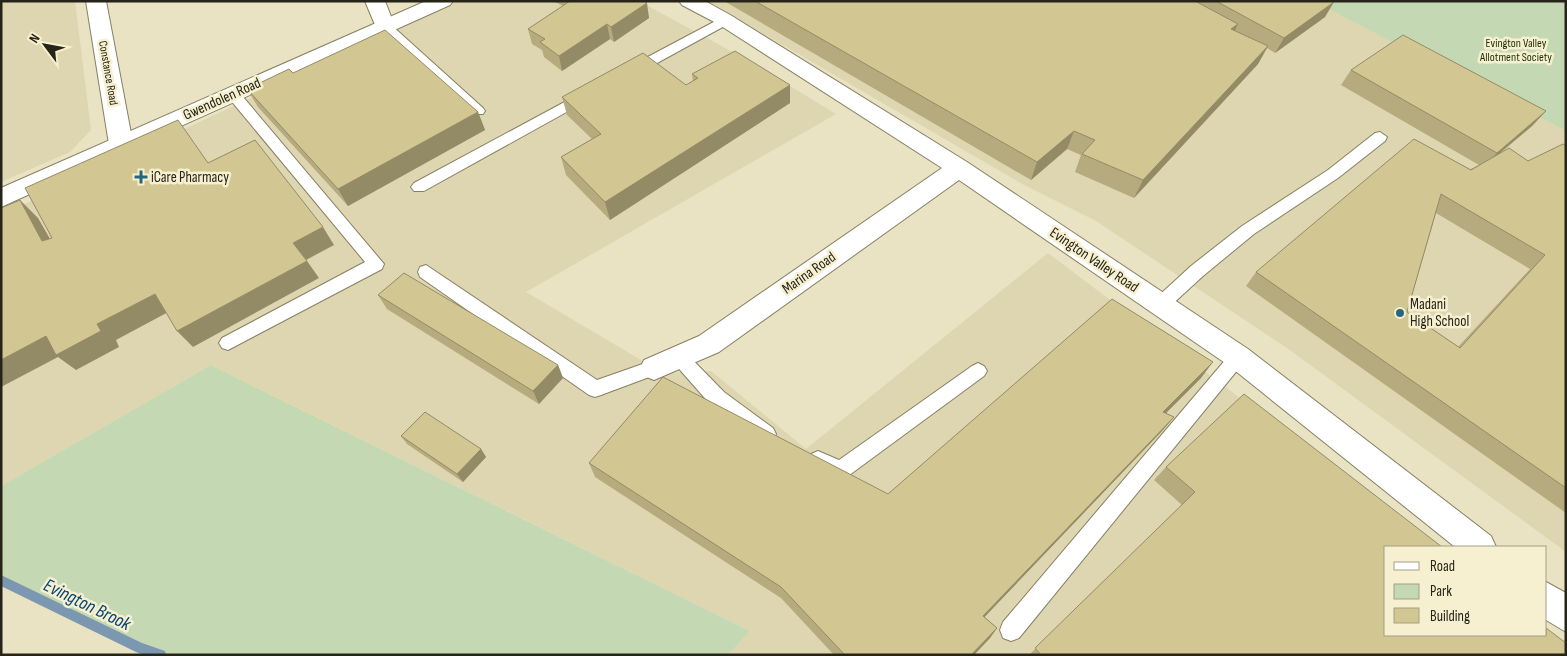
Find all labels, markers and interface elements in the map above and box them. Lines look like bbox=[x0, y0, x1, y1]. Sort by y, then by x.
north arrow bbox=[20, 20, 70, 70]
text: N bbox=[25, 31, 44, 46]
park label: Evington Valley Allotment Society bbox=[1479, 36, 1552, 65]
street label: Constance Road bbox=[95, 40, 121, 106]
street label: Gwendolen Road bbox=[180, 73, 264, 125]
place label: iCare Pharmacy bbox=[151, 168, 229, 187]
marker: iCare Pharmacy bbox=[135, 171, 147, 183]
street label: Evington Valley Road bbox=[1046, 223, 1142, 297]
street label: Marina Road bbox=[778, 248, 840, 298]
place label: Madani High School bbox=[1410, 295, 1469, 331]
marker: Madani High School bbox=[1394, 307, 1406, 319]
legend bbox=[1384, 546, 1547, 636]
text: Road bbox=[1430, 557, 1455, 576]
water label: Evington Brook bbox=[40, 574, 135, 636]
text: Park bbox=[1430, 582, 1452, 601]
text: Building bbox=[1430, 607, 1470, 626]

